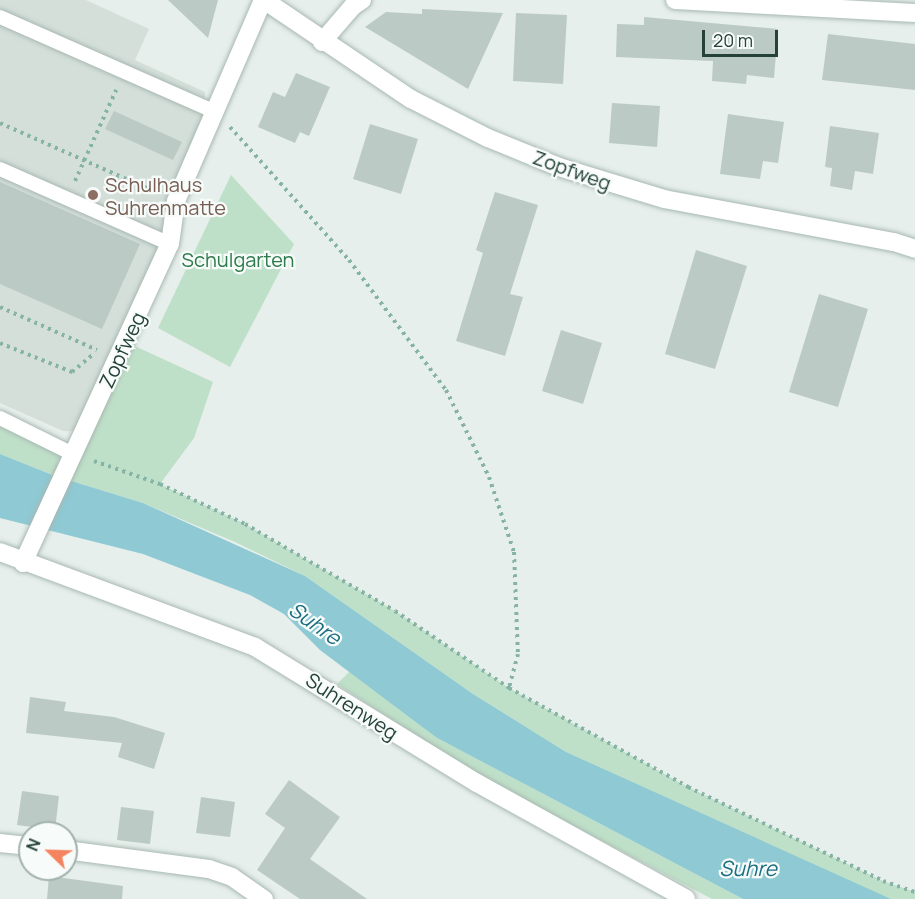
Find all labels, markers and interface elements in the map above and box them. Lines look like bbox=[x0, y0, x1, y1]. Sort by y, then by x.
scale bar bbox=[705, 18, 782, 56]
text: 20 m bbox=[713, 28, 753, 52]
street label: Zopfweg bbox=[530, 145, 614, 195]
place label: Schulhaus Suhrenmatte bbox=[105, 172, 226, 219]
marker: Schulhaus Suhrenmatte bbox=[86, 188, 100, 202]
park label: Schulgarten bbox=[182, 247, 294, 271]
street label: Zopfweg bbox=[94, 308, 150, 392]
water label: Suhre bbox=[284, 596, 346, 650]
street label: Suhrenweg bbox=[301, 667, 403, 745]
north arrow bbox=[18, 821, 78, 881]
text: N bbox=[21, 835, 46, 854]
water label: Suhre bbox=[719, 855, 777, 881]

